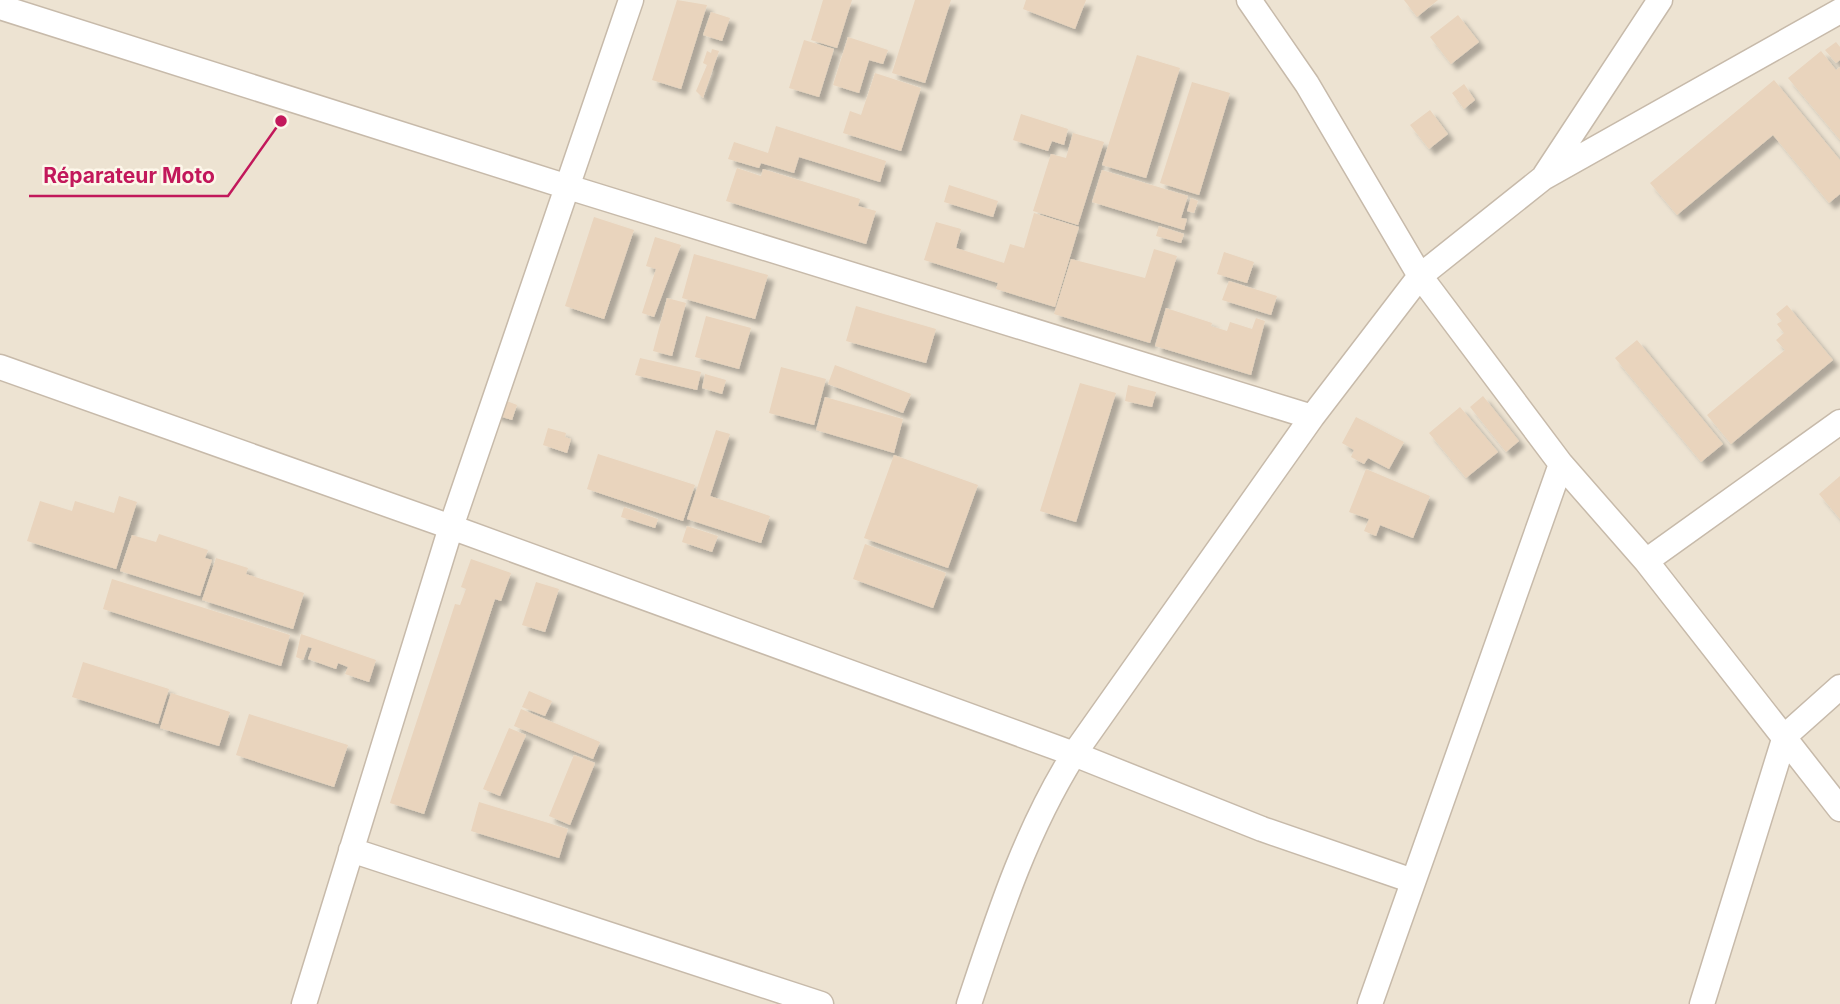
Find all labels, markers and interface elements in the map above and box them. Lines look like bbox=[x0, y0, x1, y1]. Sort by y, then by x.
callout: Réparateur Moto bbox=[29, 154, 228, 196]
text: Réparateur Moto bbox=[43, 163, 215, 188]

